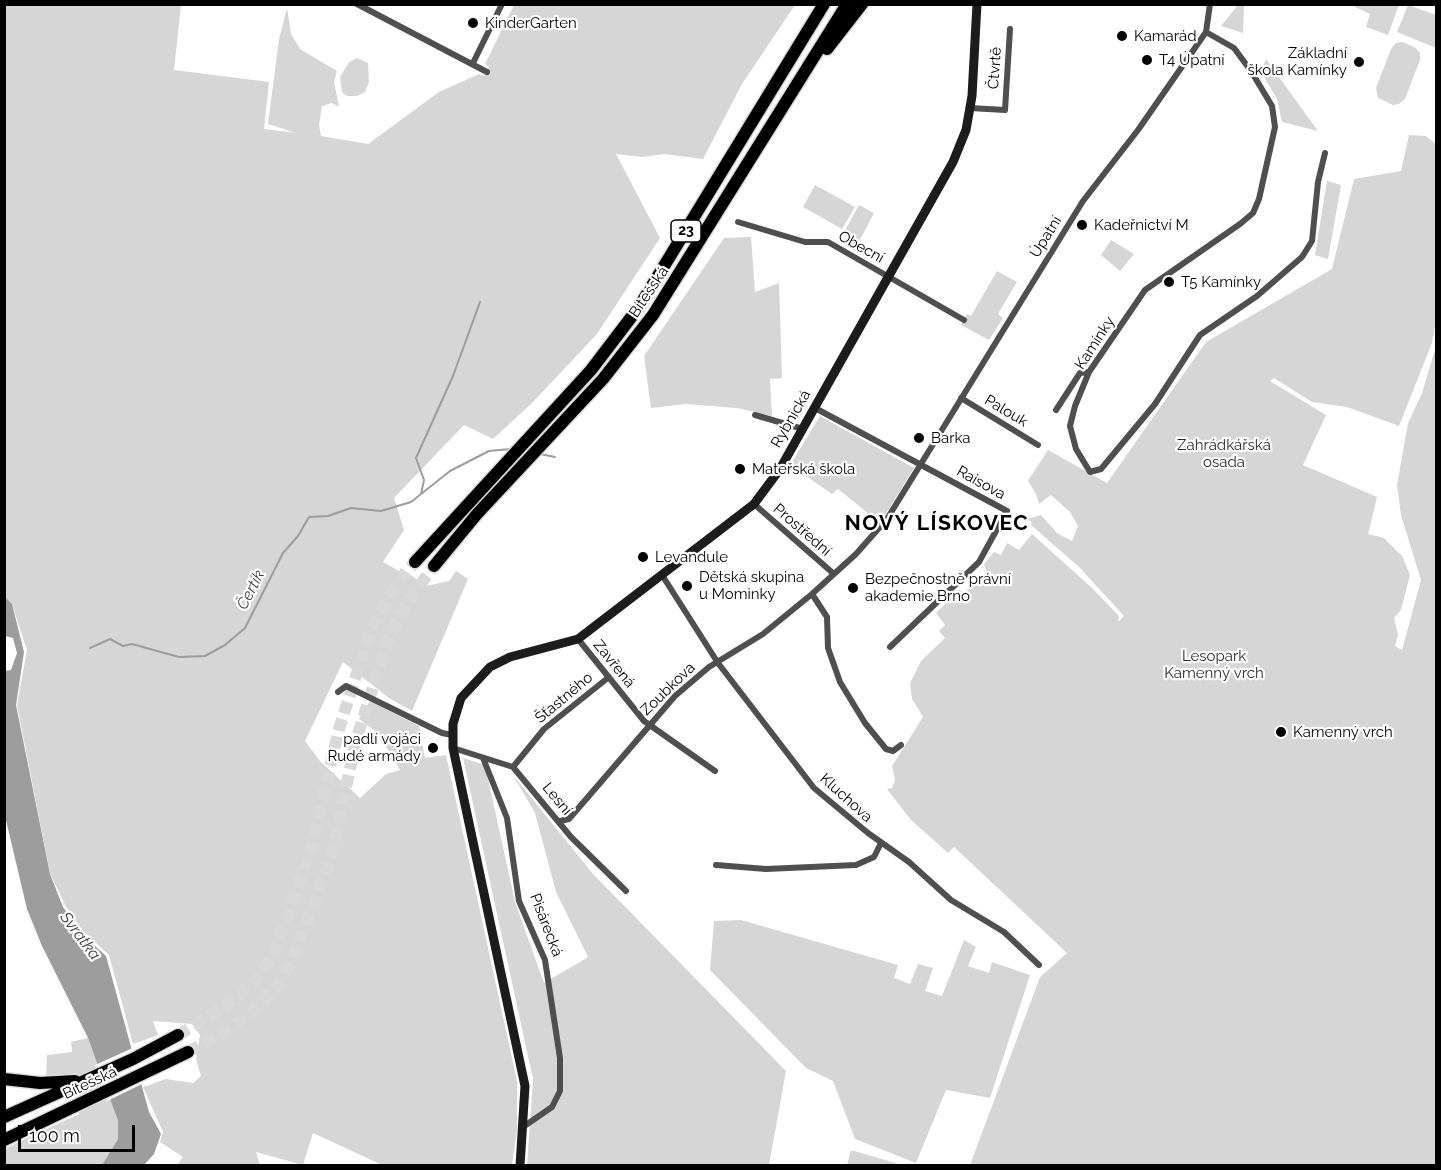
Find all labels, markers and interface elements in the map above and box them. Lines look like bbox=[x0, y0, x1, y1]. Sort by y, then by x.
place label: KinderGarten bbox=[485, 14, 577, 32]
marker: KinderGarten bbox=[466, 16, 480, 30]
place label: Kamarád bbox=[1134, 27, 1197, 45]
marker: Kamarád bbox=[1115, 29, 1129, 43]
place label: Základní škola Kamínky bbox=[1248, 44, 1347, 79]
street label: Čtvrtě bbox=[985, 46, 1005, 90]
place label: T4 Úpatní bbox=[1159, 51, 1225, 69]
marker: T4 Úpatní bbox=[1140, 53, 1154, 67]
marker: Základní škola Kamínky bbox=[1352, 55, 1366, 69]
street label: Úpatní bbox=[1026, 213, 1066, 261]
place label: Kadeřnictví M bbox=[1094, 216, 1189, 234]
marker: Kadeřnictví M bbox=[1075, 218, 1089, 232]
road number: 23 bbox=[671, 220, 701, 242]
street label: Obecní bbox=[835, 227, 887, 267]
street label: Bítešská bbox=[625, 263, 673, 321]
place label: T5 Kamínky bbox=[1181, 273, 1261, 291]
marker: T5 Kamínky bbox=[1162, 275, 1176, 289]
street label: Kamínky bbox=[1071, 313, 1119, 373]
street label: Rybnická bbox=[767, 387, 815, 451]
street label: Palouk bbox=[981, 391, 1031, 431]
place label: Barka bbox=[931, 429, 971, 447]
marker: Barka bbox=[912, 431, 926, 445]
park label: Zahrádkářská osada bbox=[1177, 436, 1271, 471]
place label: Mateřská škola bbox=[752, 460, 855, 478]
marker: Mateřská škola bbox=[733, 462, 747, 476]
street label: Raisova bbox=[953, 462, 1009, 504]
street label: Prostřední bbox=[769, 500, 835, 560]
district label: NOVÝ LÍSKOVEC bbox=[845, 511, 1029, 537]
place label: Levandule bbox=[655, 548, 728, 566]
marker: Levandule bbox=[636, 550, 650, 564]
water label: Čertík bbox=[233, 567, 269, 613]
place label: Dětská skupina u Mominky bbox=[699, 568, 804, 603]
place label: Bezpečnostně právní akademie Brno bbox=[865, 570, 1011, 605]
marker: Dětská skupina u Mominky bbox=[680, 579, 694, 593]
marker: Bezpečnostně právní akademie Brno bbox=[846, 581, 860, 595]
street label: Zavřená bbox=[589, 637, 639, 691]
park label: Lesopark Kamenný vrch bbox=[1164, 647, 1264, 682]
street label: Zoubkova bbox=[637, 659, 699, 719]
street label: Šťastného bbox=[532, 669, 596, 727]
place label: Kamenný vrch bbox=[1293, 723, 1393, 741]
marker: Kamenný vrch bbox=[1274, 725, 1288, 739]
place label: padlí vojáci Rudé armády bbox=[328, 730, 421, 765]
marker: padlí vojáci Rudé armády bbox=[426, 741, 440, 755]
street label: Kluchova bbox=[816, 770, 876, 826]
street label: Lesní bbox=[538, 779, 576, 819]
street label: Pisárecká bbox=[526, 891, 566, 959]
water label: Svratka bbox=[56, 908, 104, 964]
street label: Bítešská bbox=[60, 1063, 120, 1103]
scale bar bbox=[21, 1113, 138, 1151]
text: 100 m bbox=[29, 1125, 80, 1146]

